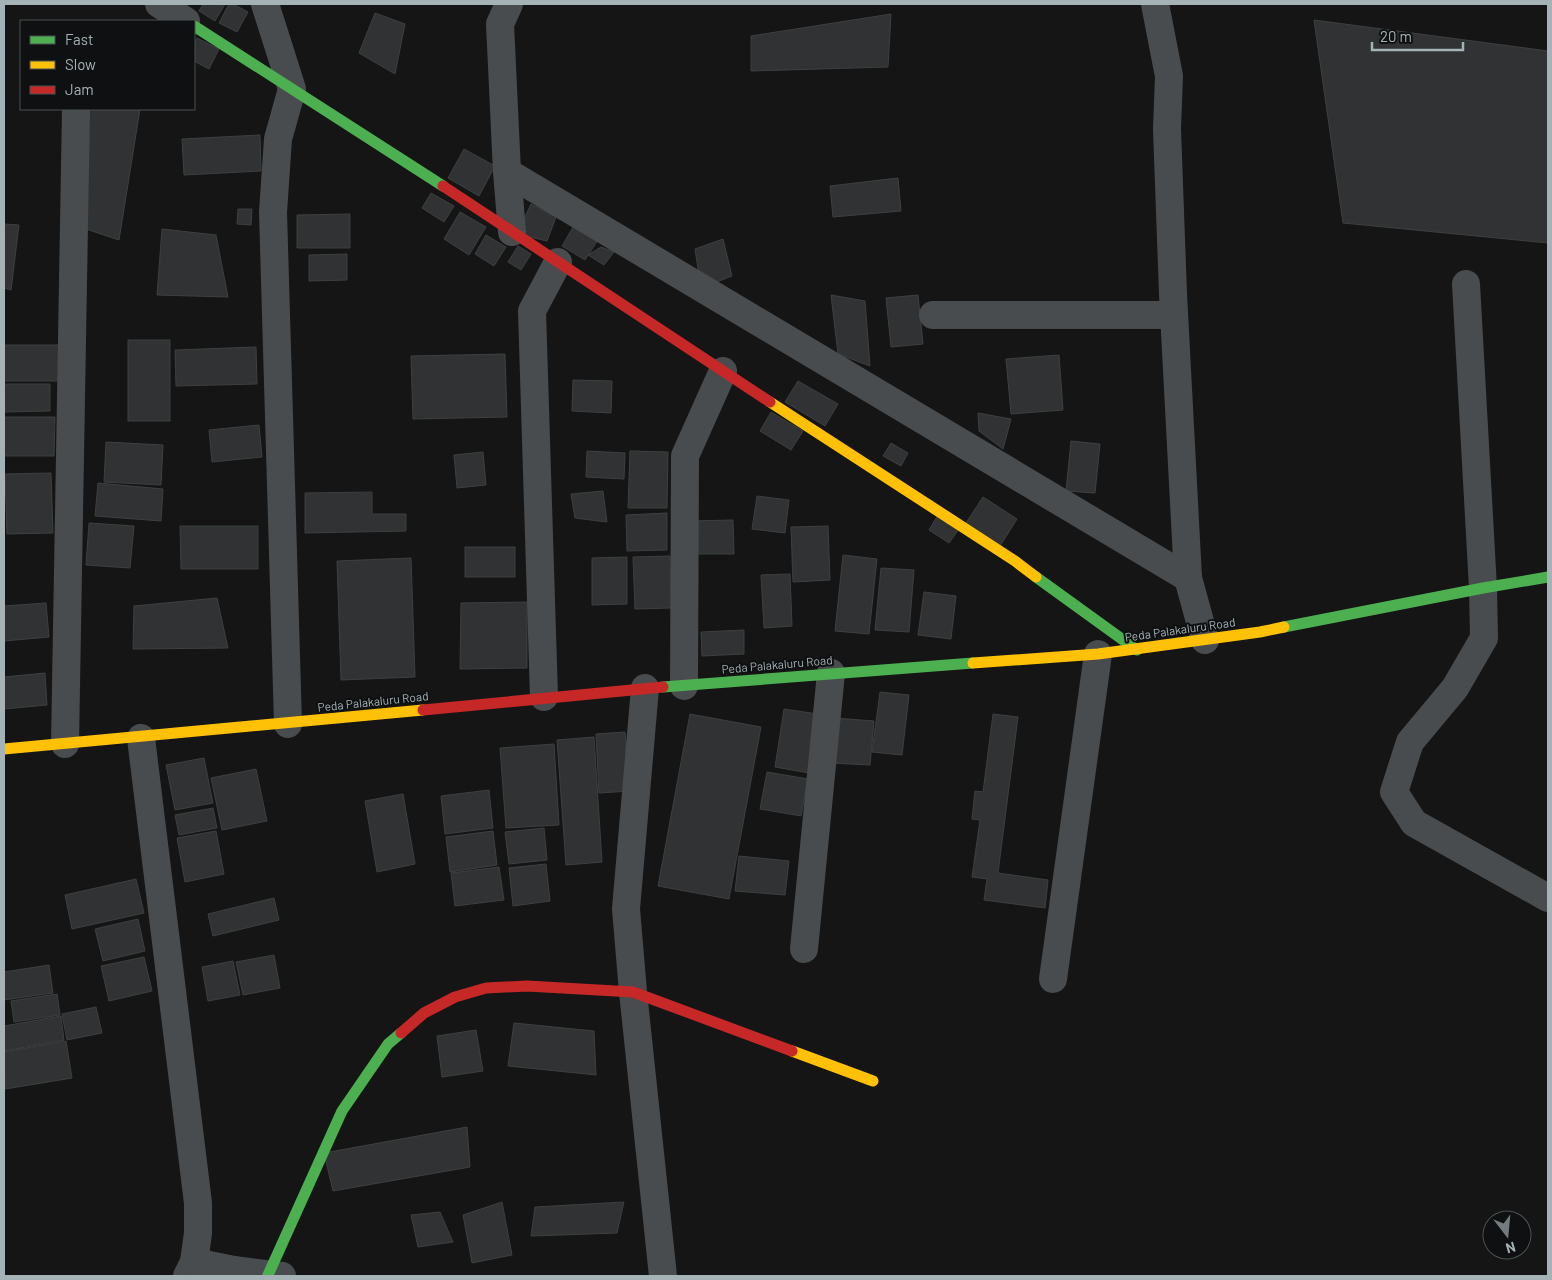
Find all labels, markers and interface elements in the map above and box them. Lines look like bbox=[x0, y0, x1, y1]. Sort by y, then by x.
legend bbox=[20, 20, 195, 110]
scale bar bbox=[1372, 20, 1463, 52]
text: 20 m bbox=[1380, 27, 1412, 45]
text: Fast bbox=[65, 30, 93, 48]
text: Slow bbox=[65, 55, 96, 73]
text: Jam bbox=[65, 80, 94, 98]
street label: Peda Palakaluru Road bbox=[1124, 614, 1236, 644]
street label: Peda Palakaluru Road bbox=[721, 652, 833, 676]
street label: Peda Palakaluru Road bbox=[317, 688, 429, 714]
north arrow bbox=[1482, 1210, 1532, 1260]
text: N bbox=[1504, 1239, 1518, 1257]

